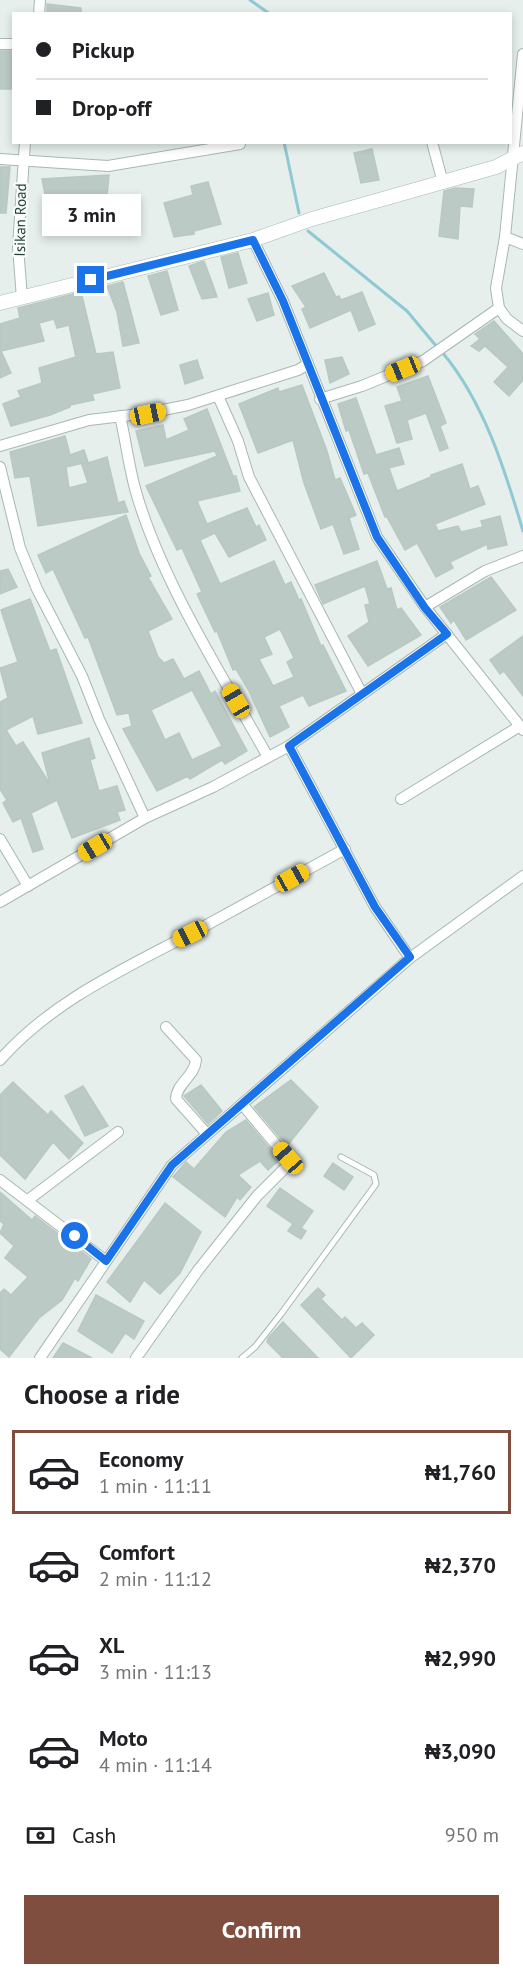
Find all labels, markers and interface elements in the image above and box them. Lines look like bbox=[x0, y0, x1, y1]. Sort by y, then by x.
text: Pickup bbox=[72, 36, 135, 64]
text: Drop-off bbox=[72, 94, 151, 122]
street label: Isikan Road bbox=[10, 183, 30, 257]
callout: 3 min bbox=[42, 193, 140, 235]
text: 3 min bbox=[67, 202, 116, 228]
route end bbox=[77, 266, 104, 293]
car bbox=[383, 354, 423, 384]
car bbox=[129, 401, 167, 427]
car bbox=[219, 681, 253, 721]
car bbox=[75, 830, 115, 864]
car bbox=[272, 861, 312, 895]
car bbox=[170, 918, 210, 950]
car bbox=[269, 1139, 307, 1177]
route start bbox=[61, 1222, 88, 1249]
text: Choose a ride bbox=[24, 1377, 180, 1411]
icon: car bbox=[27, 1445, 81, 1499]
text: Economy bbox=[99, 1445, 183, 1473]
text: ₦1,760 bbox=[425, 1458, 496, 1486]
text: 1 min · 11:11 bbox=[99, 1473, 212, 1499]
icon: car bbox=[27, 1538, 81, 1592]
text: Comfort bbox=[99, 1538, 175, 1566]
text: ₦2,370 bbox=[425, 1551, 496, 1579]
text: 2 min · 11:12 bbox=[99, 1566, 212, 1592]
icon: car bbox=[27, 1631, 81, 1685]
text: XL bbox=[99, 1631, 124, 1659]
text: ₦2,990 bbox=[425, 1644, 496, 1672]
text: 3 min · 11:13 bbox=[99, 1659, 212, 1685]
icon: car bbox=[27, 1724, 81, 1778]
text: Moto bbox=[99, 1724, 148, 1752]
text: ₦3,090 bbox=[425, 1737, 496, 1765]
text: 4 min · 11:14 bbox=[99, 1752, 212, 1778]
icon: cash bbox=[24, 1819, 57, 1852]
text: Cash bbox=[72, 1821, 116, 1849]
text: 950 m bbox=[445, 1822, 499, 1848]
button: Confirm bbox=[24, 1895, 499, 1964]

